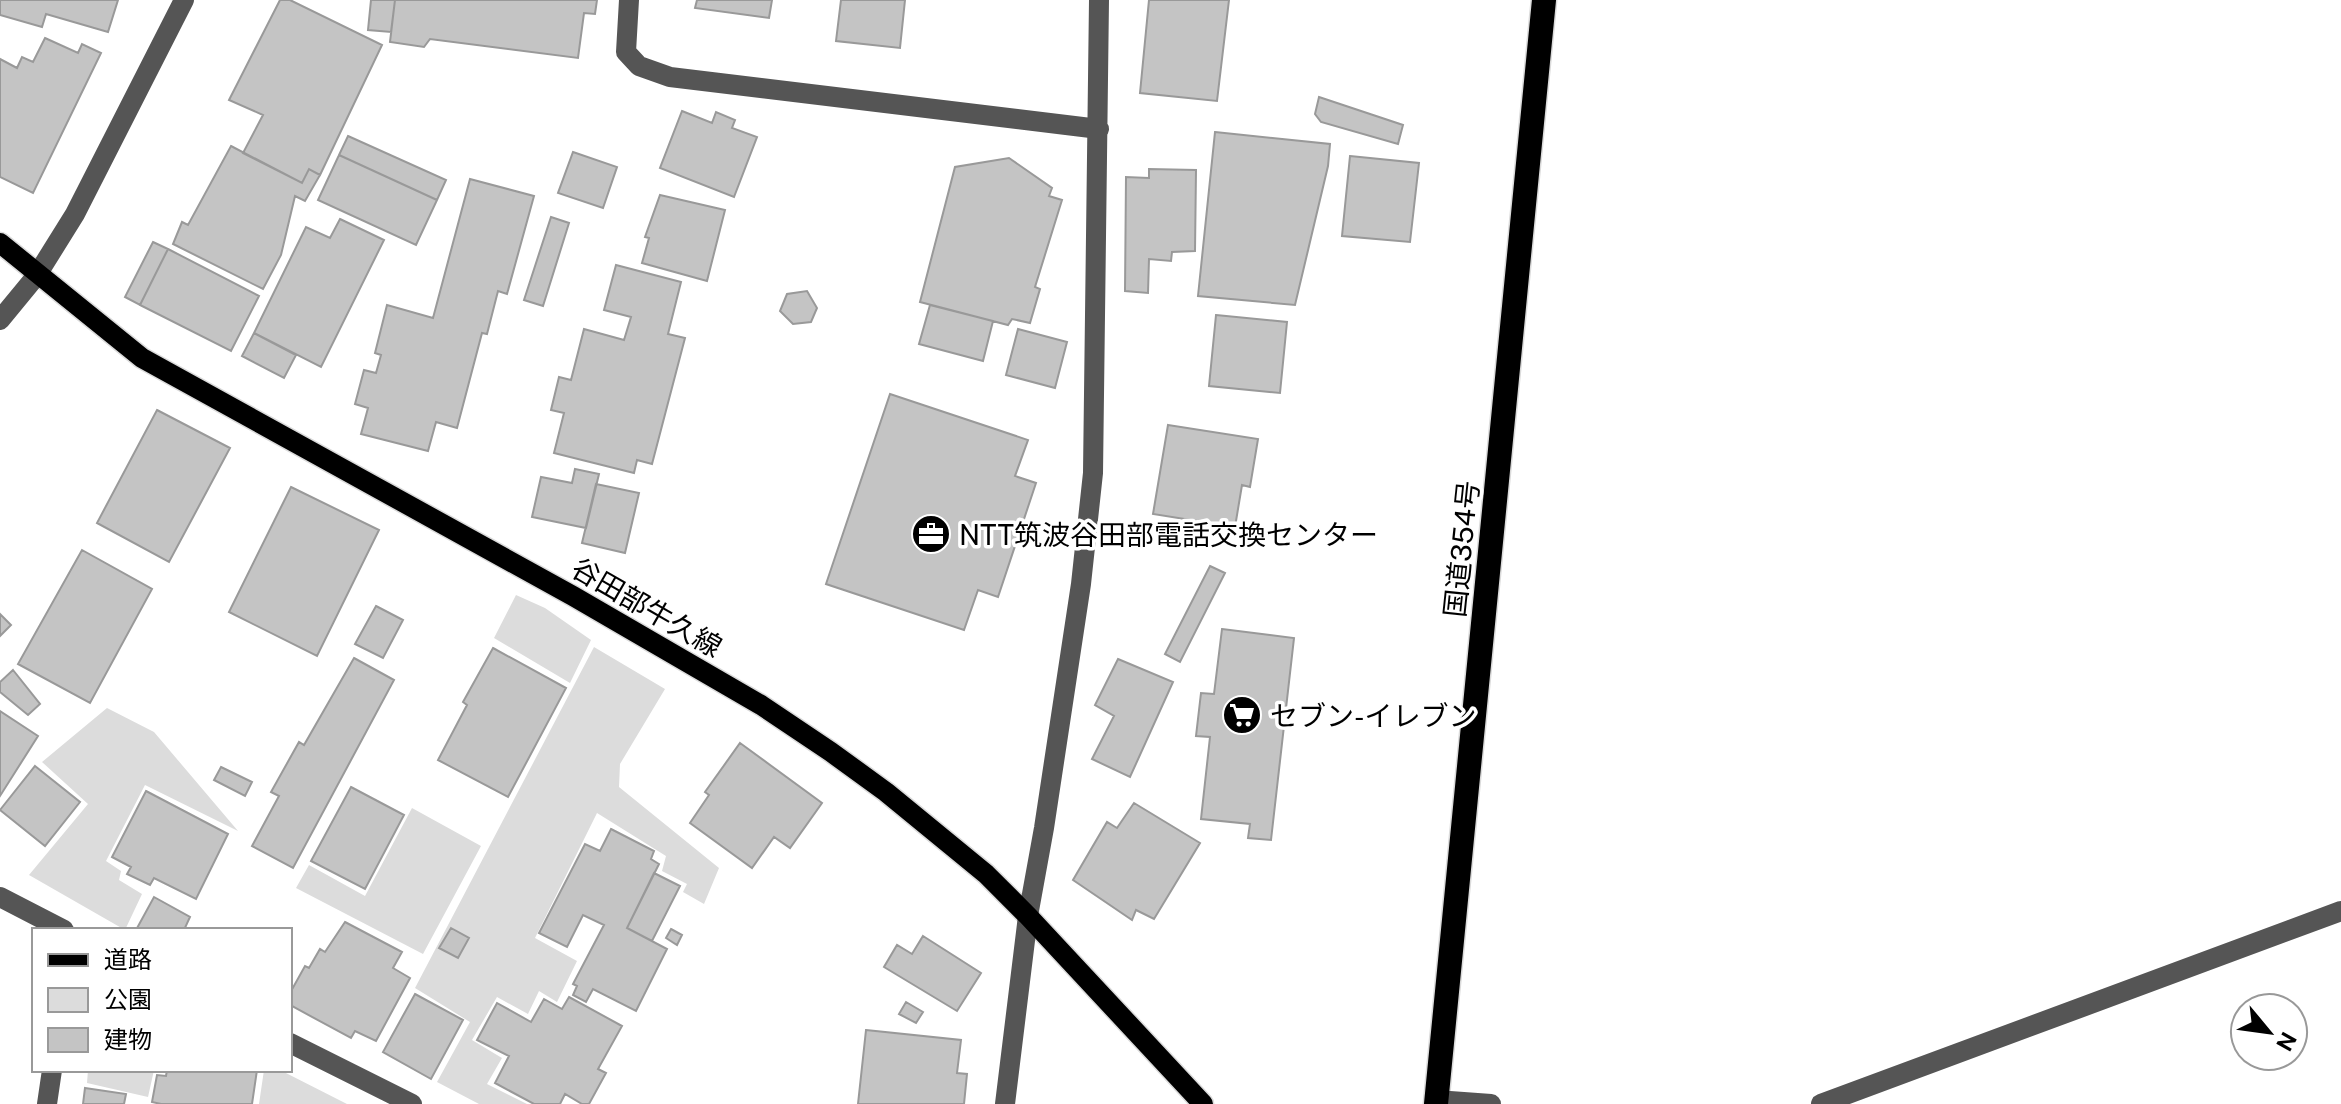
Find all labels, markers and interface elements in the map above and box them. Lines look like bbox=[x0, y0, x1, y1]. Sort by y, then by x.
street label: 国道354号 bbox=[1437, 479, 1485, 619]
office icon: NTT筑波谷田部電話交換センター bbox=[910, 513, 952, 555]
place label: NTT筑波谷田部電話交換センター bbox=[959, 518, 1378, 551]
street label: 谷田部牛久線 bbox=[566, 551, 728, 663]
supermarket icon: セブン-イレブン bbox=[1221, 694, 1263, 736]
place label: セブン-イレブン bbox=[1270, 699, 1477, 732]
legend bbox=[32, 928, 292, 1072]
text: 道路 bbox=[104, 945, 152, 973]
text: 公園 bbox=[104, 985, 152, 1013]
north arrow bbox=[2229, 992, 2309, 1072]
text: 建物 bbox=[104, 1025, 152, 1053]
text: N bbox=[2271, 1028, 2302, 1056]

